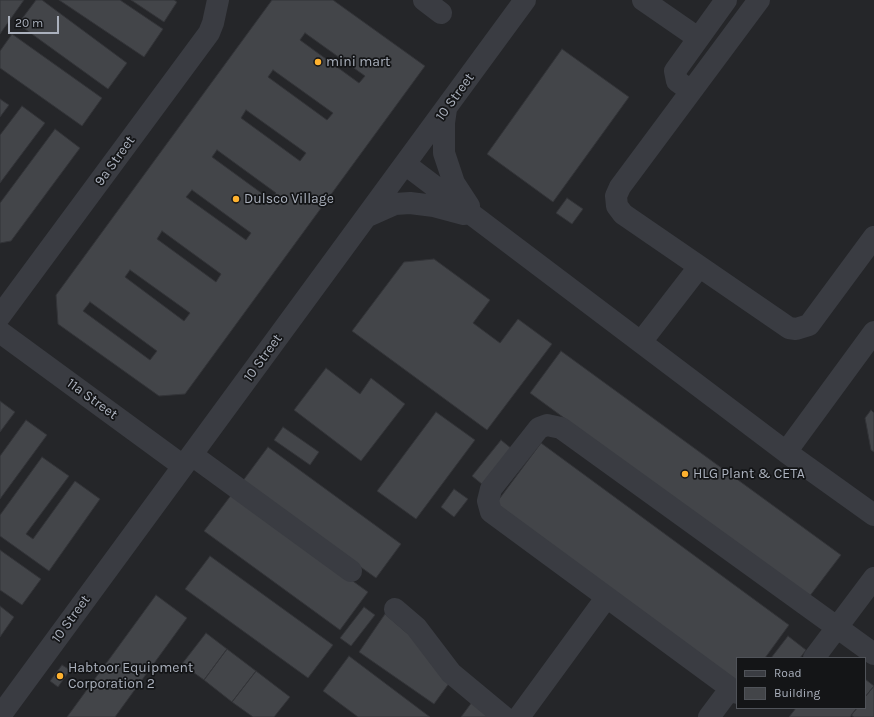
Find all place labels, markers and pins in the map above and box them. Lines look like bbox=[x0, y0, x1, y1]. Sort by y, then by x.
place label: mini mart bbox=[326, 54, 390, 70]
marker: mini mart bbox=[313, 57, 323, 67]
place label: Dulsco Village bbox=[244, 191, 334, 207]
marker: Dulsco Village bbox=[231, 194, 241, 204]
place label: HLG Plant & CETA bbox=[693, 466, 805, 482]
marker: HLG Plant & CETA bbox=[680, 469, 690, 479]
place label: Habtoor Equipment Corporation 2 bbox=[68, 660, 193, 692]
marker: Habtoor Equipment Corporation 2 bbox=[55, 671, 65, 681]

